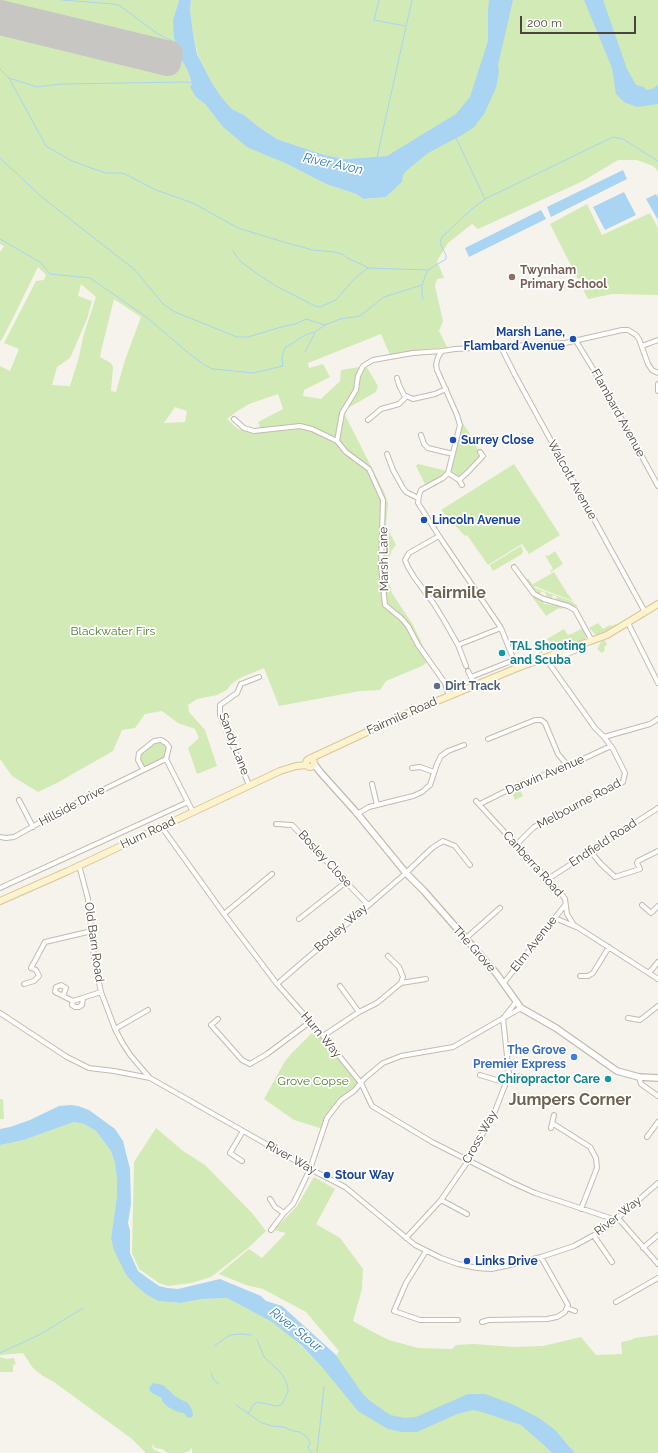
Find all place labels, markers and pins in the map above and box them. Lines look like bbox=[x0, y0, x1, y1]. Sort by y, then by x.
place label: Twynham Primary School bbox=[520, 263, 607, 291]
marker: Twynham Primary School bbox=[507, 272, 517, 282]
place label: Marsh Lane, Flambard Avenue bbox=[463, 325, 565, 353]
marker: Marsh Lane, Flambard Avenue bbox=[568, 334, 578, 344]
place label: Surrey Close bbox=[461, 433, 534, 447]
marker: Surrey Close bbox=[448, 435, 458, 445]
place label: Lincoln Avenue bbox=[432, 513, 520, 527]
marker: Lincoln Avenue bbox=[419, 515, 429, 525]
place label: TAL Shooting and Scuba bbox=[510, 639, 586, 667]
marker: TAL Shooting and Scuba bbox=[497, 648, 507, 658]
place label: Dirt Track bbox=[445, 679, 501, 693]
marker: Dirt Track bbox=[432, 681, 442, 691]
place label: The Grove Premier Express bbox=[473, 1043, 566, 1071]
marker: The Grove Premier Express bbox=[569, 1052, 579, 1062]
place label: Chiropractor Care bbox=[498, 1072, 600, 1086]
marker: Chiropractor Care bbox=[603, 1074, 613, 1084]
place label: Stour Way bbox=[335, 1168, 394, 1182]
marker: Stour Way bbox=[322, 1170, 332, 1180]
place label: Links Drive bbox=[475, 1254, 538, 1268]
marker: Links Drive bbox=[462, 1256, 472, 1266]

